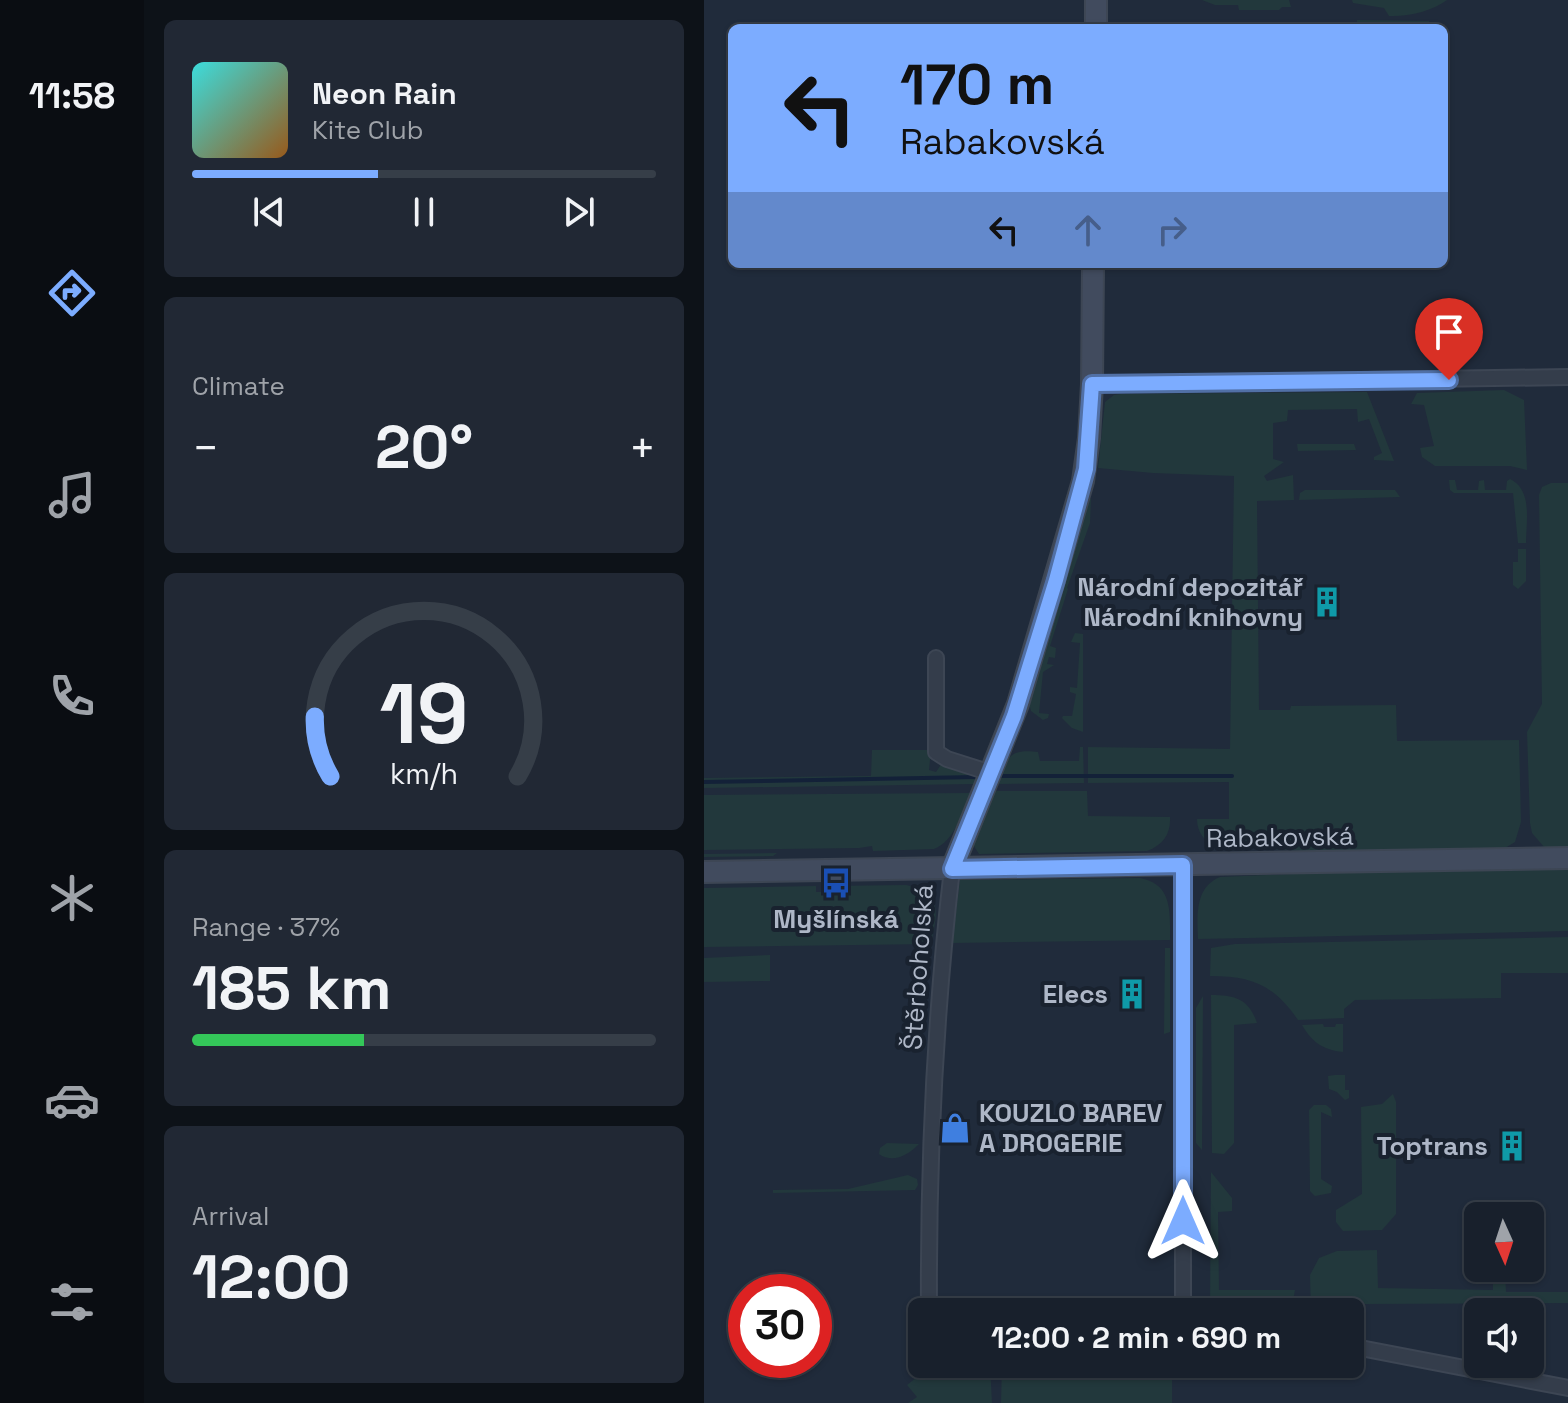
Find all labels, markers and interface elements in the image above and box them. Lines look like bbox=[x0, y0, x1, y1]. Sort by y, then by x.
text: 170 m bbox=[900, 49, 1054, 120]
icon: left bbox=[768, 56, 872, 160]
text: 11:58 bbox=[29, 73, 115, 119]
text: Neon Rain bbox=[312, 74, 457, 113]
text: Kite Club bbox=[312, 113, 424, 147]
text: Rabakovská bbox=[900, 119, 1105, 165]
icon: previous bbox=[247, 190, 291, 234]
icon: pause bbox=[402, 190, 446, 234]
icon: next bbox=[557, 190, 601, 234]
icon: left bbox=[982, 208, 1026, 252]
icon: ahead bbox=[1066, 208, 1110, 252]
icon: right bbox=[1150, 208, 1194, 252]
icon: directions bbox=[44, 265, 100, 321]
pin bbox=[1415, 298, 1483, 380]
icon: arrive bbox=[1427, 310, 1471, 354]
text: Climate bbox=[192, 369, 285, 403]
text: 20° bbox=[375, 409, 473, 486]
text: − bbox=[192, 420, 219, 476]
text: + bbox=[629, 420, 656, 476]
icon: music bbox=[44, 467, 100, 523]
place label: Národní depozitář Národní knihovny bbox=[1077, 570, 1304, 634]
building icon: Národní depozitář Národní knihovny bbox=[1310, 585, 1344, 619]
text: 19 bbox=[379, 661, 469, 767]
icon: phone bbox=[44, 668, 100, 724]
text: km/h bbox=[390, 757, 458, 793]
street label: Rabakovská bbox=[1206, 819, 1354, 855]
bus stop icon: Myšlínská bbox=[819, 866, 853, 900]
icon: climate bbox=[44, 870, 100, 926]
street label: Štěrboholská bbox=[895, 883, 941, 1051]
place label: Myšlínská bbox=[773, 902, 899, 936]
text: Range · 37% bbox=[192, 910, 340, 944]
text: 185 km bbox=[192, 950, 391, 1027]
place label: Elecs bbox=[1043, 977, 1108, 1011]
building icon: Elecs bbox=[1115, 977, 1149, 1011]
icon: car bbox=[44, 1072, 100, 1128]
place label: KOUZLO BAREV A DROGERIE bbox=[979, 1096, 1163, 1160]
shop icon: KOUZLO BAREV A DROGERIE bbox=[938, 1111, 972, 1145]
place label: Toptrans bbox=[1377, 1129, 1488, 1163]
building icon: Toptrans bbox=[1495, 1129, 1529, 1163]
position arrow bbox=[1141, 1179, 1225, 1263]
text: Arrival bbox=[192, 1199, 269, 1233]
north arrow bbox=[1464, 1202, 1544, 1282]
map controls bbox=[1464, 1202, 1544, 1378]
text: 12:00 bbox=[192, 1239, 350, 1316]
icon: filters bbox=[44, 1274, 100, 1330]
speed limit sign: 30 bbox=[728, 1274, 832, 1378]
button: sound bbox=[1464, 1298, 1544, 1378]
text: 12:00 · 2 min · 690 m bbox=[991, 1318, 1281, 1357]

